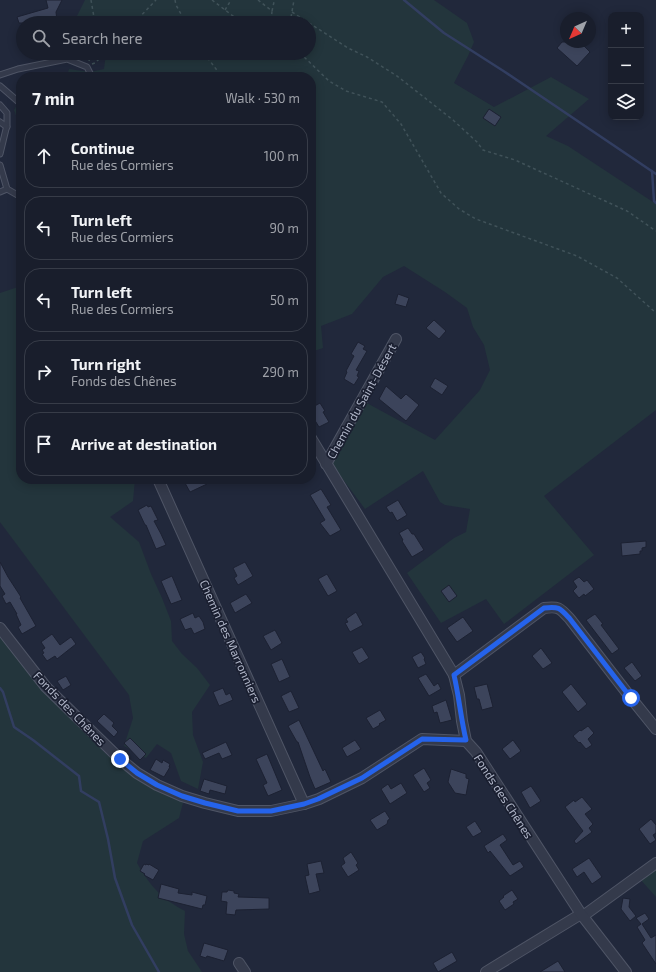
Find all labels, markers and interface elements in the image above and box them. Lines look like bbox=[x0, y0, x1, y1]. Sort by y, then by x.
north arrow bbox=[560, 12, 596, 48]
map controls bbox=[608, 12, 644, 120]
button: + bbox=[608, 12, 644, 48]
search box bbox=[16, 16, 316, 60]
icon: search bbox=[30, 27, 52, 49]
text: Search here bbox=[62, 29, 143, 47]
button: − bbox=[608, 48, 644, 84]
button: layers bbox=[608, 84, 644, 120]
text: 7 min bbox=[32, 88, 75, 108]
text: Walk · 530 m bbox=[225, 90, 300, 106]
text: Continue bbox=[71, 139, 134, 157]
icon: ahead bbox=[33, 145, 55, 167]
text: 100 m bbox=[264, 148, 299, 164]
text: Rue des Cormiers bbox=[71, 157, 174, 173]
text: Turn left bbox=[71, 211, 132, 229]
icon: left bbox=[33, 217, 55, 239]
text: 90 m bbox=[269, 220, 299, 236]
text: Rue des Cormiers bbox=[71, 229, 174, 245]
text: Turn left bbox=[71, 283, 132, 301]
icon: left bbox=[33, 289, 55, 311]
text: 50 m bbox=[270, 292, 299, 308]
text: Rue des Cormiers bbox=[71, 301, 174, 317]
street label: Chemin du Saint-Désert bbox=[324, 341, 399, 461]
text: Turn right bbox=[71, 355, 141, 373]
icon: right bbox=[33, 361, 55, 383]
text: 290 m bbox=[262, 364, 299, 380]
text: Fonds des Chênes bbox=[71, 373, 177, 389]
icon: arrive bbox=[33, 433, 55, 455]
text: Arrive at destination bbox=[71, 435, 217, 453]
street label: Chemin des Marronniers bbox=[198, 577, 264, 705]
street label: Fonds des Chênes bbox=[31, 668, 109, 748]
route start bbox=[622, 689, 640, 707]
route end bbox=[111, 750, 129, 768]
street label: Fonds des Chênes bbox=[472, 751, 536, 841]

